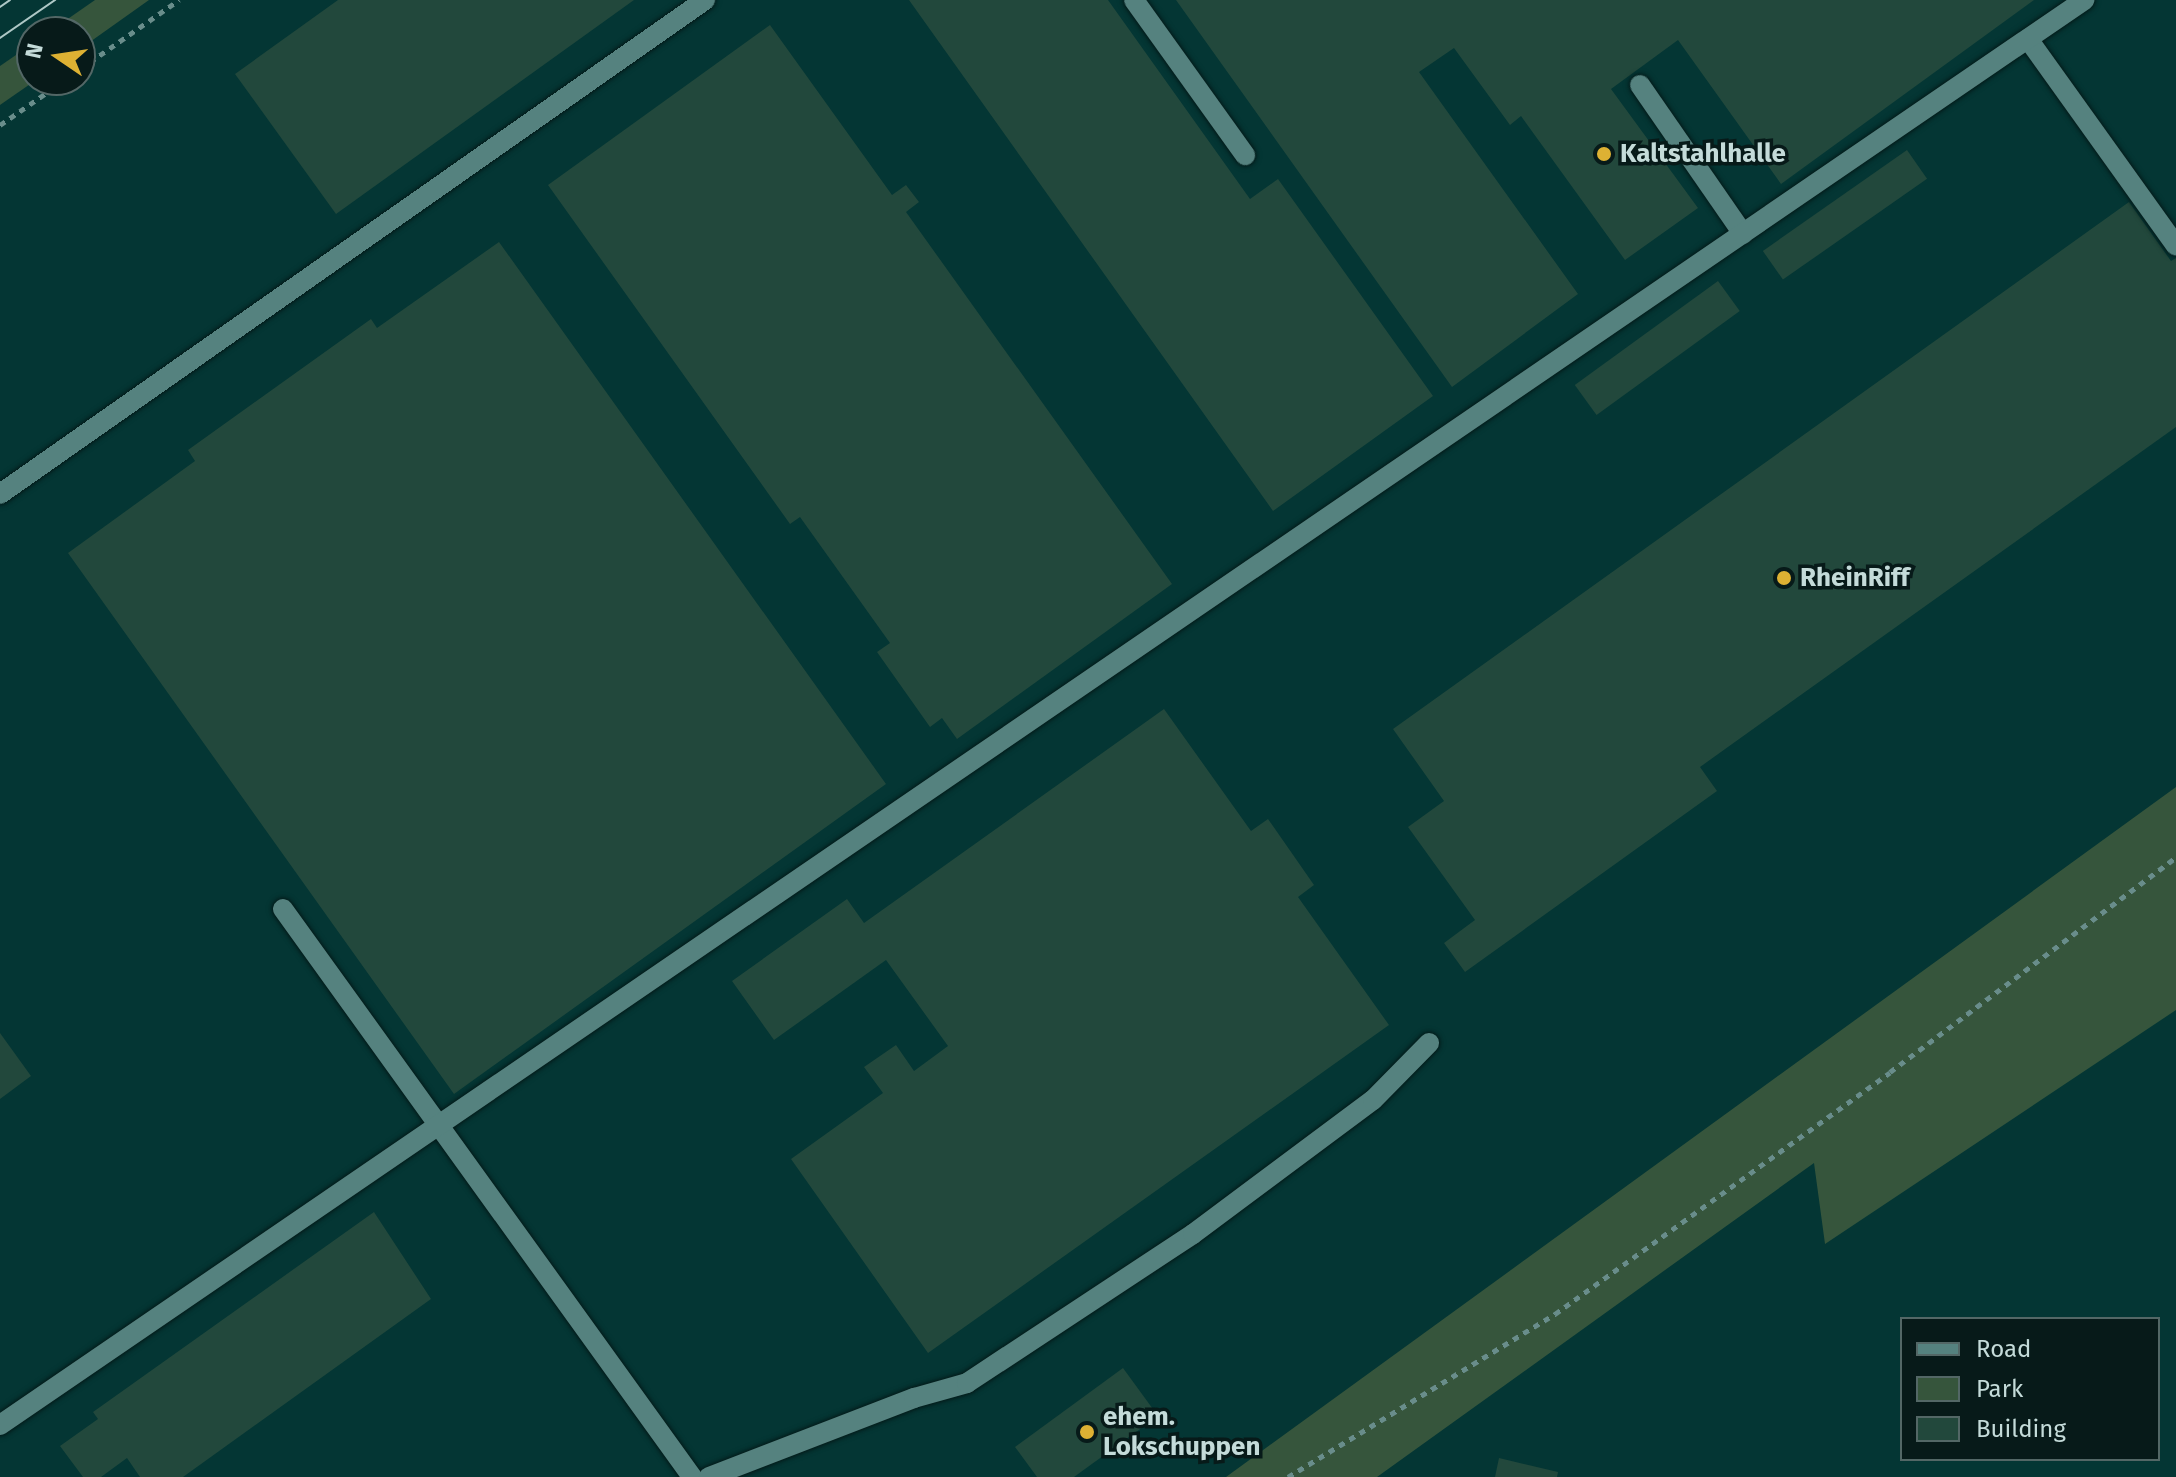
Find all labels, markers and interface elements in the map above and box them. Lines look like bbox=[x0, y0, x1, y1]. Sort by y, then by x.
north arrow bbox=[16, 16, 96, 96]
text: N bbox=[19, 41, 49, 61]
place label: Kaltstahlhalle bbox=[1620, 138, 1786, 170]
marker: Kaltstahlhalle bbox=[1595, 145, 1613, 163]
place label: RheinRiff bbox=[1800, 562, 1910, 594]
marker: RheinRiff bbox=[1775, 569, 1793, 587]
legend bbox=[1900, 1317, 2160, 1461]
text: Road bbox=[1976, 1335, 2031, 1363]
text: Park bbox=[1976, 1375, 2023, 1403]
place label: ehem. Lokschuppen bbox=[1103, 1401, 1260, 1462]
text: Building bbox=[1976, 1415, 2066, 1443]
marker: ehem. Lokschuppen bbox=[1078, 1423, 1096, 1441]

